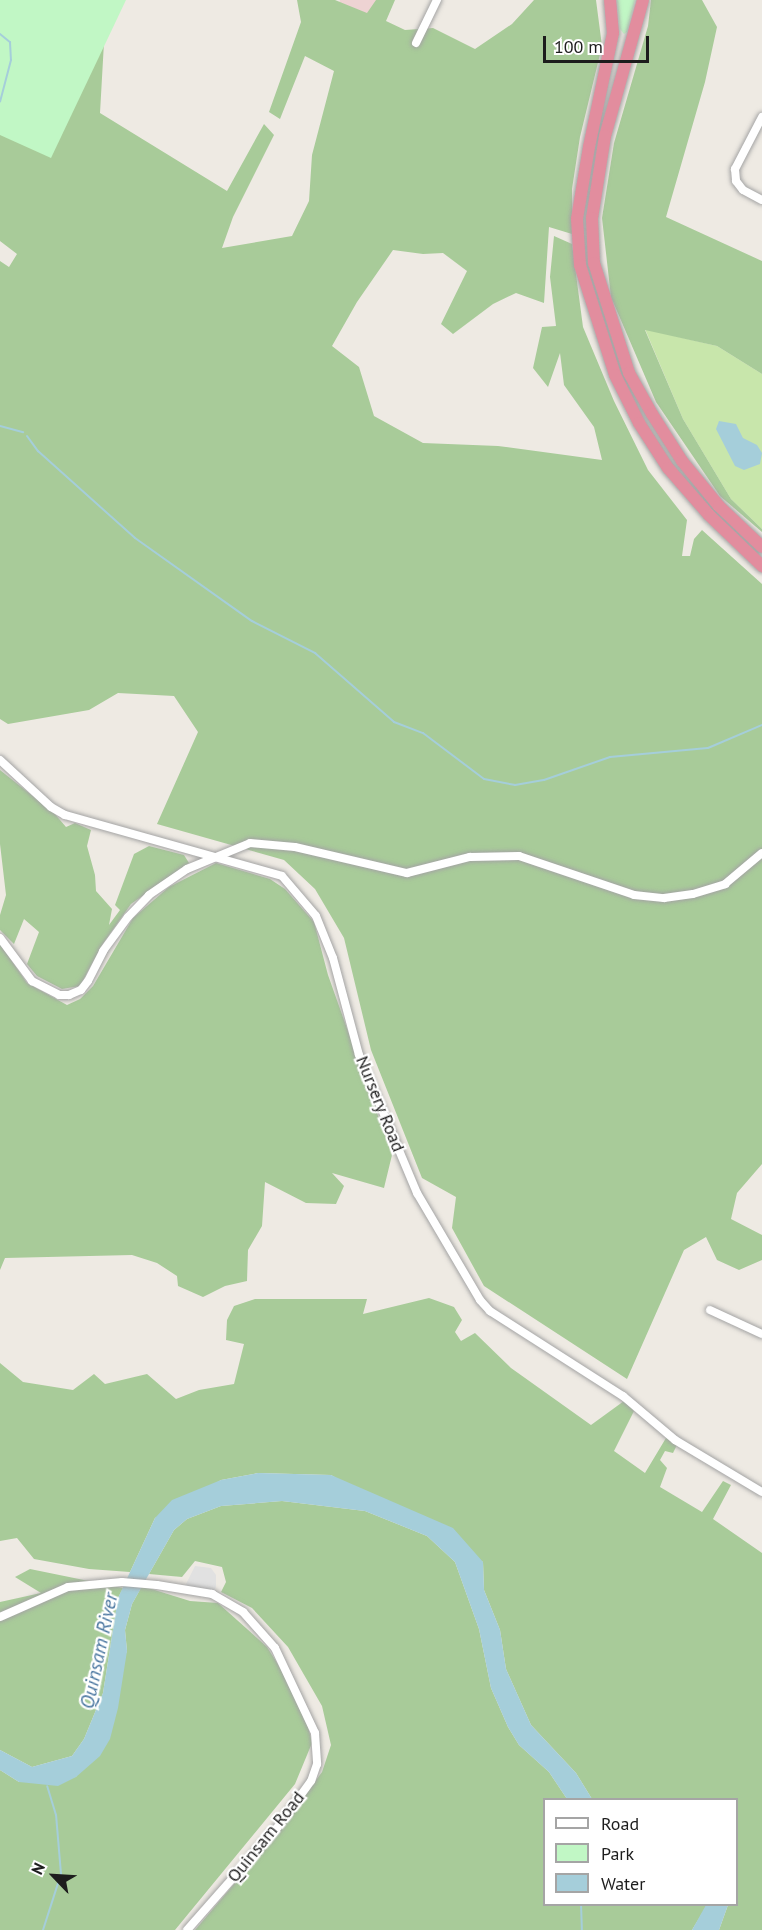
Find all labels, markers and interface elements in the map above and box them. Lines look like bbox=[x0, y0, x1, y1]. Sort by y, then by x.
scale bar bbox=[546, 24, 652, 62]
text: 100 m bbox=[554, 35, 603, 58]
street label: Nursery Road bbox=[351, 1053, 409, 1155]
water label: Quinsam River bbox=[75, 1591, 123, 1711]
street label: Quinsam Road bbox=[223, 1787, 309, 1887]
legend bbox=[543, 1798, 738, 1906]
text: Road bbox=[601, 1812, 639, 1835]
text: Park bbox=[601, 1842, 634, 1865]
north arrow bbox=[24, 1846, 84, 1906]
text: N bbox=[26, 1859, 49, 1877]
text: Water bbox=[601, 1872, 645, 1895]

